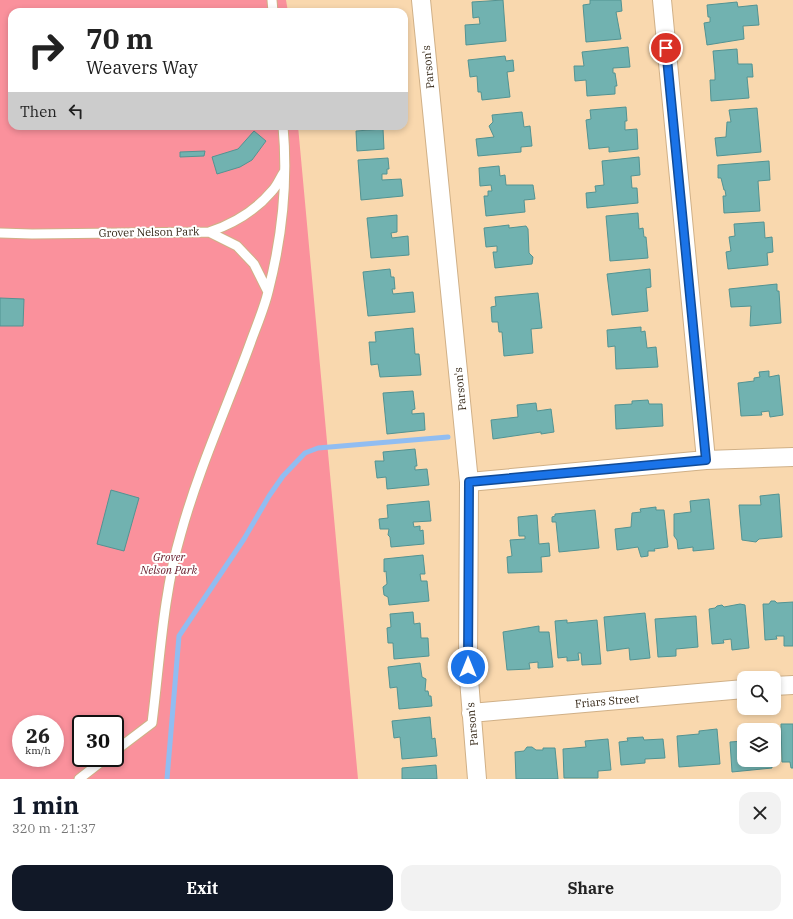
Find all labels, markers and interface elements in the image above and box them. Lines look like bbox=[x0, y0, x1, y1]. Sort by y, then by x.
text: 70 m bbox=[86, 20, 153, 57]
icon: right bbox=[20, 24, 72, 76]
pin bbox=[649, 31, 683, 65]
icon: arrive bbox=[655, 37, 677, 59]
street label: Parson's bbox=[419, 44, 437, 90]
text: Weavers Way bbox=[86, 56, 198, 79]
icon: left bbox=[65, 100, 87, 122]
text: Then bbox=[20, 102, 57, 121]
street label: Grover Nelson Park bbox=[98, 224, 200, 240]
street label: Parson's bbox=[451, 366, 469, 412]
park label: Grover Nelson Park bbox=[140, 550, 198, 577]
position arrow bbox=[447, 646, 489, 688]
map controls bbox=[737, 671, 781, 767]
button: search bbox=[737, 671, 781, 715]
street label: Friars Street bbox=[574, 691, 640, 711]
street label: Parson's bbox=[463, 702, 481, 746]
speed limit sign: 30 bbox=[72, 715, 124, 767]
text: 26 bbox=[26, 722, 50, 749]
button: layers bbox=[737, 723, 781, 767]
text: km/h bbox=[25, 744, 51, 757]
text: 1 min bbox=[12, 789, 79, 821]
button: close bbox=[739, 792, 781, 834]
text: 320 m · 21:37 bbox=[12, 820, 96, 837]
button: Exit bbox=[12, 865, 393, 911]
button: Share bbox=[401, 865, 781, 911]

